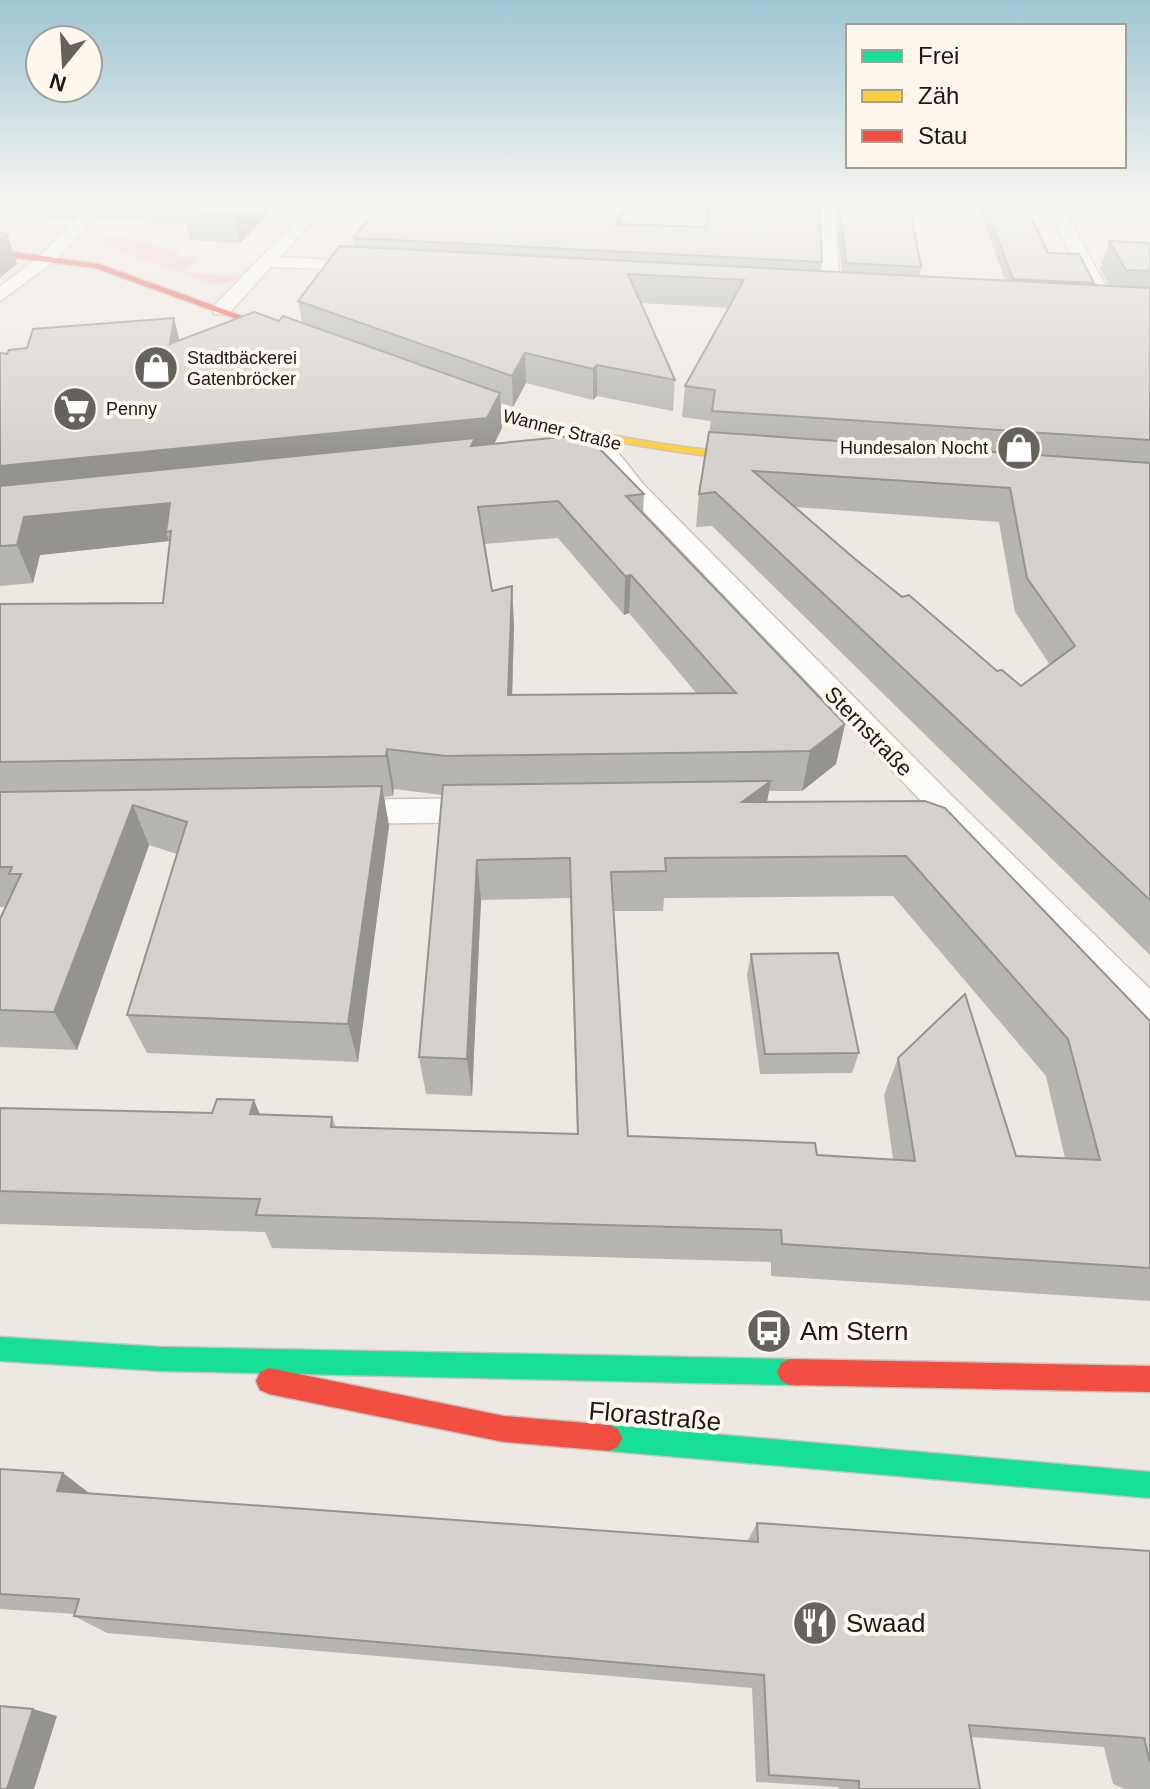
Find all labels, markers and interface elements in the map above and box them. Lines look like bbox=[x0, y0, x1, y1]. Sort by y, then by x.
north arrow bbox=[24, 24, 104, 104]
legend bbox=[846, 24, 1126, 168]
text: Frei bbox=[918, 42, 959, 69]
text: N bbox=[47, 68, 69, 97]
text: Zäh bbox=[918, 82, 959, 109]
text: Stau bbox=[918, 122, 967, 149]
shop icon: Stadtbäckerei Gatenbröcker bbox=[132, 344, 180, 392]
place label: Stadtbäckerei Gatenbröcker bbox=[187, 348, 297, 389]
supermarket icon: Penny bbox=[51, 385, 99, 433]
place label: Penny bbox=[106, 399, 157, 419]
street label: Wanner Straße bbox=[501, 406, 623, 454]
shop icon: Hundesalon Nocht bbox=[995, 424, 1043, 472]
place label: Hundesalon Nocht bbox=[840, 438, 988, 458]
street label: Sternstraße bbox=[820, 681, 918, 781]
bus stop icon: Am Stern bbox=[745, 1307, 793, 1355]
place label: Am Stern bbox=[800, 1316, 908, 1346]
street label: Florastraße bbox=[587, 1395, 723, 1437]
restaurant icon: Swaad bbox=[791, 1599, 839, 1647]
place label: Swaad bbox=[846, 1608, 926, 1638]

